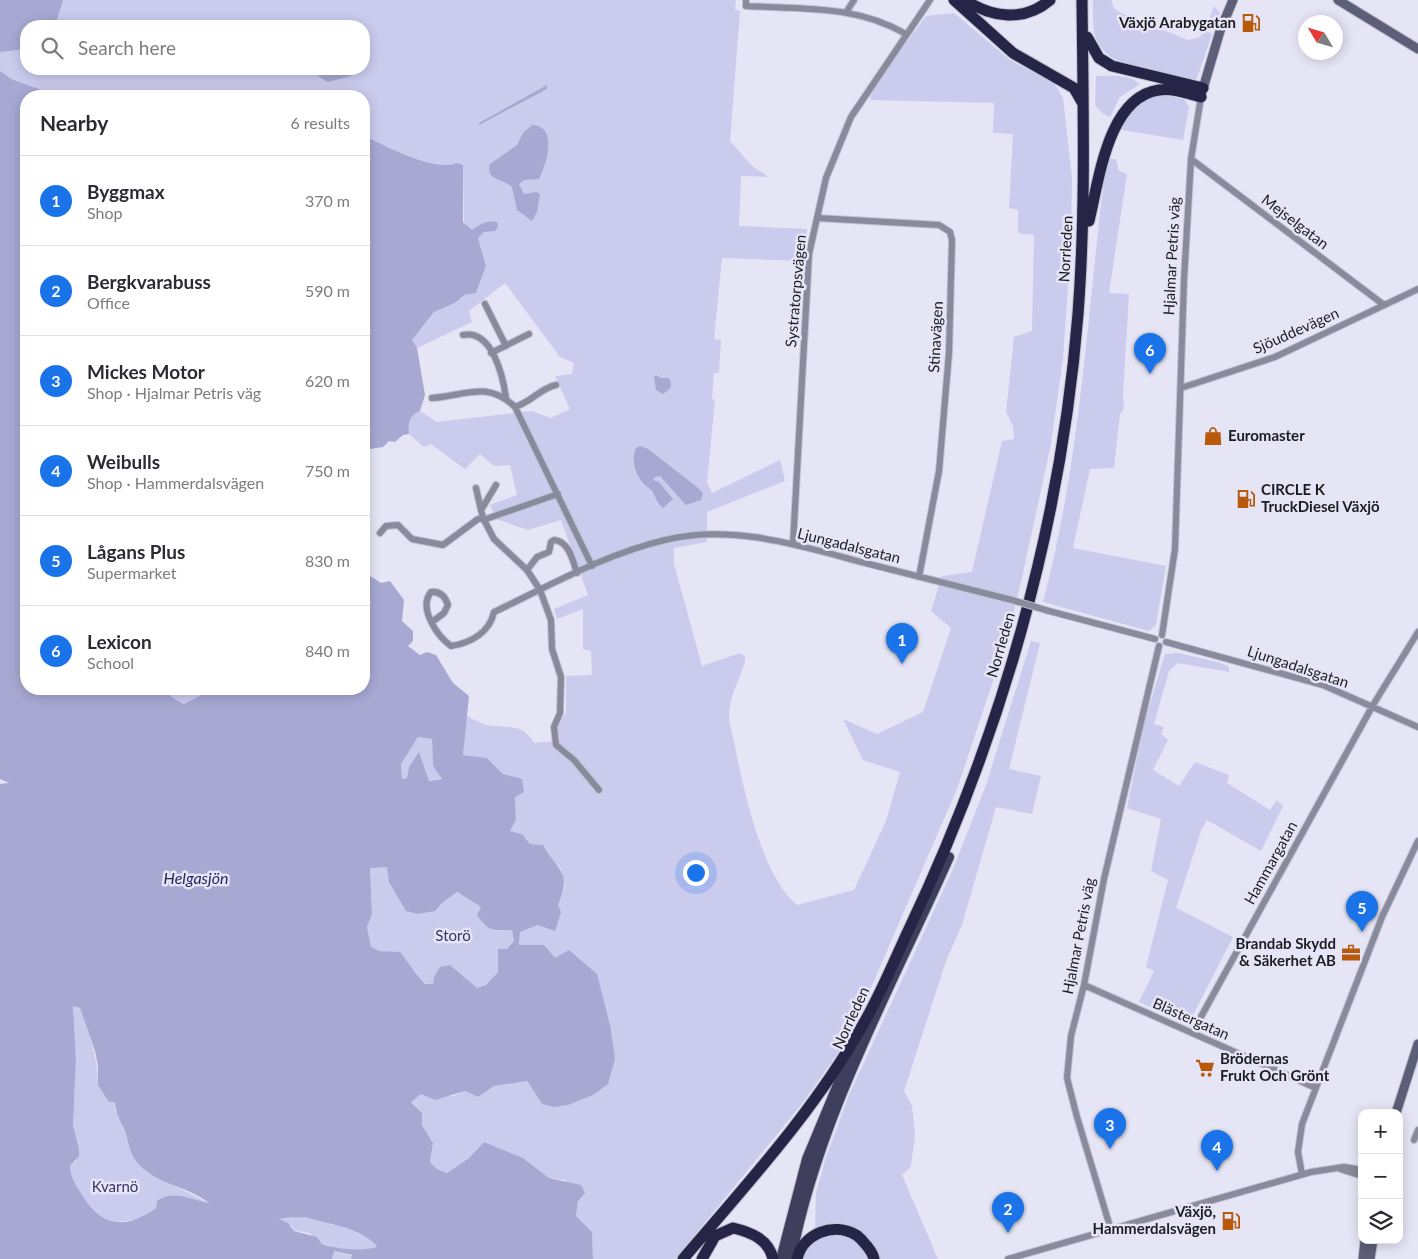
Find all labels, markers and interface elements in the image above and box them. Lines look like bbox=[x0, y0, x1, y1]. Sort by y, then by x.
fuel station icon: Växjö Arabygatan bbox=[1240, 12, 1262, 34]
place label: Växjö Arabygatan bbox=[1118, 13, 1236, 31]
north arrow bbox=[1298, 15, 1343, 60]
search box bbox=[20, 20, 370, 75]
icon: search bbox=[38, 34, 66, 62]
text: Search here bbox=[78, 36, 176, 59]
text: Nearby bbox=[40, 110, 108, 135]
text: 6 results bbox=[290, 113, 350, 132]
text: Byggmax bbox=[87, 180, 165, 203]
street label: Mejselgatan bbox=[1258, 190, 1333, 252]
text: 1 bbox=[51, 191, 61, 210]
text: 370 m bbox=[305, 191, 350, 210]
street label: Hjalmar Petris väg bbox=[1159, 196, 1183, 316]
text: Shop bbox=[87, 203, 123, 222]
street label: Norrleden bbox=[1054, 215, 1076, 283]
street label: Systratorpsvägen bbox=[781, 234, 809, 348]
text: Bergkvarabuss bbox=[87, 270, 211, 293]
text: 2 bbox=[51, 281, 61, 300]
text: 590 m bbox=[305, 281, 350, 300]
text: Office bbox=[87, 293, 130, 312]
street label: Stinavägen bbox=[924, 301, 946, 373]
street label: Sjöuddevägen bbox=[1250, 303, 1341, 357]
pin: 6 bbox=[1134, 333, 1166, 374]
text: Mickes Motor bbox=[87, 360, 205, 383]
text: 3 bbox=[51, 371, 61, 390]
text: 620 m bbox=[305, 371, 350, 390]
text: Shop · Hjalmar Petris väg bbox=[87, 383, 261, 402]
shop icon: Euromaster bbox=[1202, 425, 1224, 447]
place label: Euromaster bbox=[1228, 426, 1305, 444]
text: Weibulls bbox=[87, 450, 160, 473]
text: 4 bbox=[51, 461, 61, 480]
text: 750 m bbox=[305, 461, 350, 480]
text: Shop · Hammerdalsvägen bbox=[87, 473, 264, 492]
place label: CIRCLE K TruckDiesel Växjö bbox=[1261, 480, 1380, 515]
fuel station icon: CIRCLE K TruckDiesel Växjö bbox=[1235, 488, 1257, 510]
street label: Ljungadalsgatan bbox=[796, 524, 903, 567]
text: Lågans Plus bbox=[87, 540, 185, 563]
text: 5 bbox=[51, 551, 61, 570]
text: 830 m bbox=[305, 551, 350, 570]
text: Supermarket bbox=[87, 563, 176, 582]
street label: Norrleden bbox=[982, 610, 1018, 679]
pin: 1 bbox=[886, 623, 918, 664]
text: Lexicon bbox=[87, 630, 152, 653]
text: 6 bbox=[51, 641, 61, 660]
text: 840 m bbox=[305, 641, 350, 660]
street label: Ljungadalsgatan bbox=[1245, 641, 1351, 691]
text: School bbox=[87, 653, 134, 672]
street label: Hammargatan bbox=[1240, 818, 1300, 907]
your location bbox=[683, 860, 709, 886]
water label: Helgasjön bbox=[164, 868, 228, 887]
street label: Hjalmar Petris väg bbox=[1058, 876, 1098, 996]
pin: 5 bbox=[1346, 891, 1378, 932]
park label: Storö bbox=[435, 926, 471, 944]
place label: Brandab Skydd & Säkerhet AB bbox=[1236, 934, 1336, 969]
office icon: Brandab Skydd & Säkerhet AB bbox=[1340, 942, 1362, 964]
street label: Norrleden bbox=[828, 984, 872, 1052]
street label: Blästergatan bbox=[1150, 993, 1233, 1043]
place label: Brödernas Frukt Och Grönt bbox=[1220, 1049, 1330, 1084]
supermarket icon: Brödernas Frukt Och Grönt bbox=[1194, 1057, 1216, 1079]
pin: 3 bbox=[1094, 1108, 1126, 1149]
map controls bbox=[1358, 1109, 1403, 1244]
button: + bbox=[1358, 1109, 1403, 1154]
pin: 4 bbox=[1201, 1130, 1233, 1171]
button: − bbox=[1358, 1154, 1403, 1199]
park label: Kvarnö bbox=[92, 1177, 138, 1195]
pin: 2 bbox=[992, 1192, 1024, 1233]
button: layers bbox=[1358, 1199, 1403, 1244]
place label: Växjö, Hammerdalsvägen bbox=[1093, 1202, 1216, 1237]
fuel station icon: Växjö, Hammerdalsvägen bbox=[1220, 1210, 1242, 1232]

